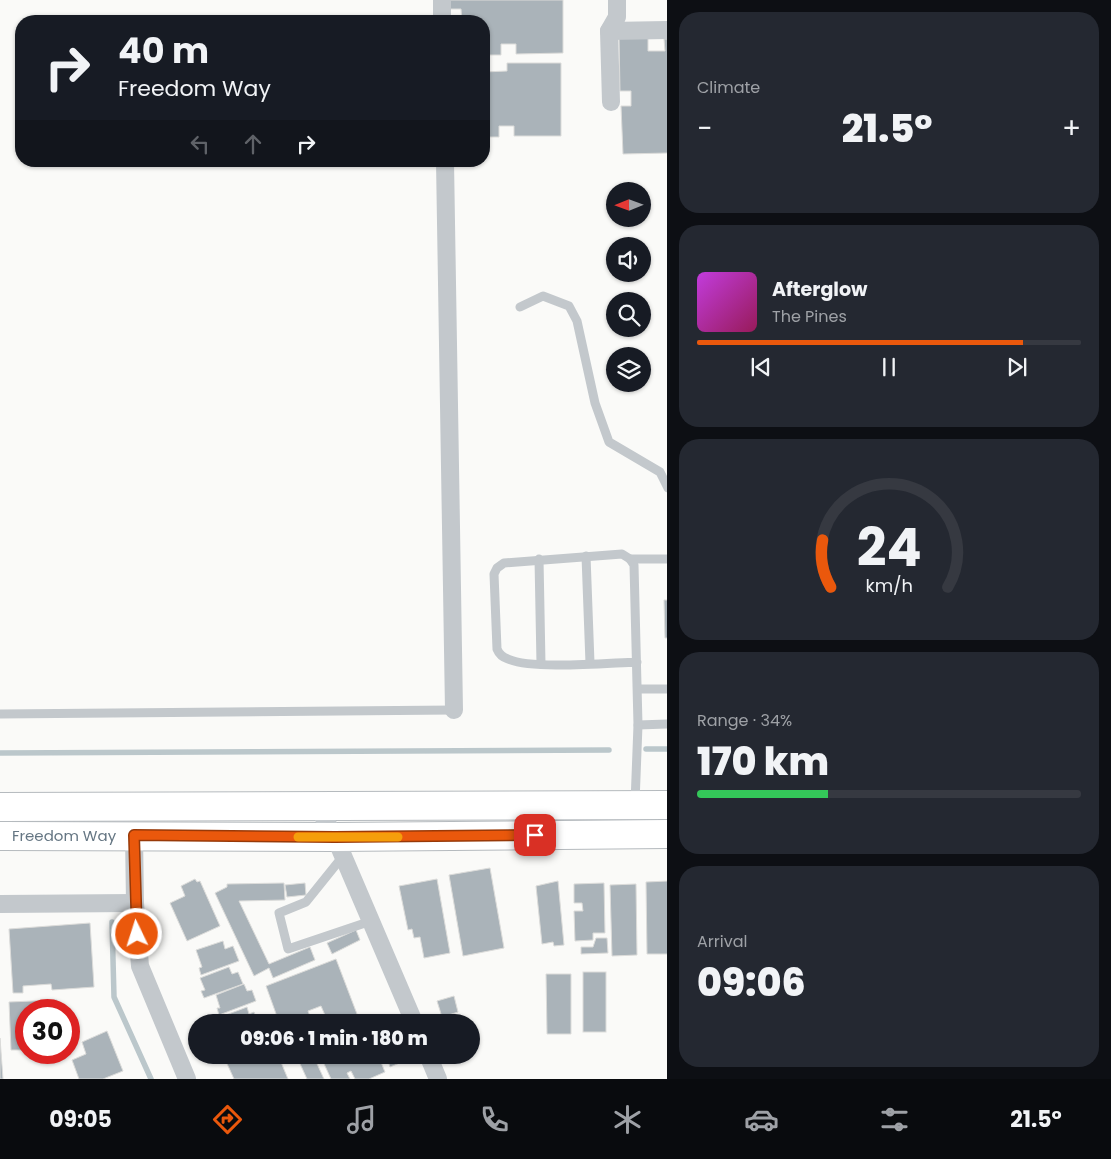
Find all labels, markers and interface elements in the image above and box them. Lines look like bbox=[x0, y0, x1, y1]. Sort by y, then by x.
text: 40 m bbox=[118, 26, 209, 75]
icon: right bbox=[35, 35, 100, 100]
text: Freedom Way bbox=[118, 73, 271, 104]
text: Climate bbox=[697, 76, 760, 99]
text: 21.5° bbox=[842, 102, 933, 155]
text: − bbox=[697, 109, 712, 148]
text: + bbox=[1062, 109, 1081, 148]
icon: left bbox=[186, 130, 214, 158]
icon: ahead bbox=[239, 130, 267, 158]
icon: right bbox=[292, 130, 320, 158]
north arrow bbox=[606, 182, 651, 228]
map controls bbox=[606, 182, 651, 392]
button: sound bbox=[606, 237, 651, 282]
text: Afterglow bbox=[772, 276, 867, 303]
button: search bbox=[606, 292, 651, 337]
text: The Pines bbox=[772, 305, 847, 328]
button: layers bbox=[606, 347, 651, 392]
icon: previous bbox=[747, 353, 775, 381]
icon: pause bbox=[875, 353, 903, 381]
icon: next bbox=[1003, 353, 1031, 381]
text: 24 bbox=[857, 511, 921, 584]
text: km/h bbox=[865, 573, 913, 598]
text: Range · 34% bbox=[697, 709, 792, 732]
text: 170 km bbox=[697, 735, 829, 788]
pin bbox=[514, 814, 556, 856]
icon: arrive bbox=[521, 821, 549, 849]
street label: Freedom Way bbox=[12, 825, 117, 846]
position arrow bbox=[110, 907, 162, 959]
text: Arrival bbox=[697, 930, 747, 953]
text: 09:06 bbox=[697, 956, 806, 1009]
speed limit sign: 30 bbox=[15, 999, 80, 1064]
text: 09:06 · 1 min · 180 m bbox=[240, 1025, 428, 1052]
icon: directions bbox=[210, 1102, 245, 1137]
icon: music bbox=[344, 1102, 379, 1137]
icon: phone bbox=[477, 1102, 512, 1137]
icon: climate bbox=[610, 1102, 645, 1137]
icon: car bbox=[744, 1102, 779, 1137]
icon: filters bbox=[877, 1102, 912, 1137]
text: 09:05 bbox=[49, 1104, 112, 1135]
text: 21.5° bbox=[1010, 1104, 1062, 1135]

